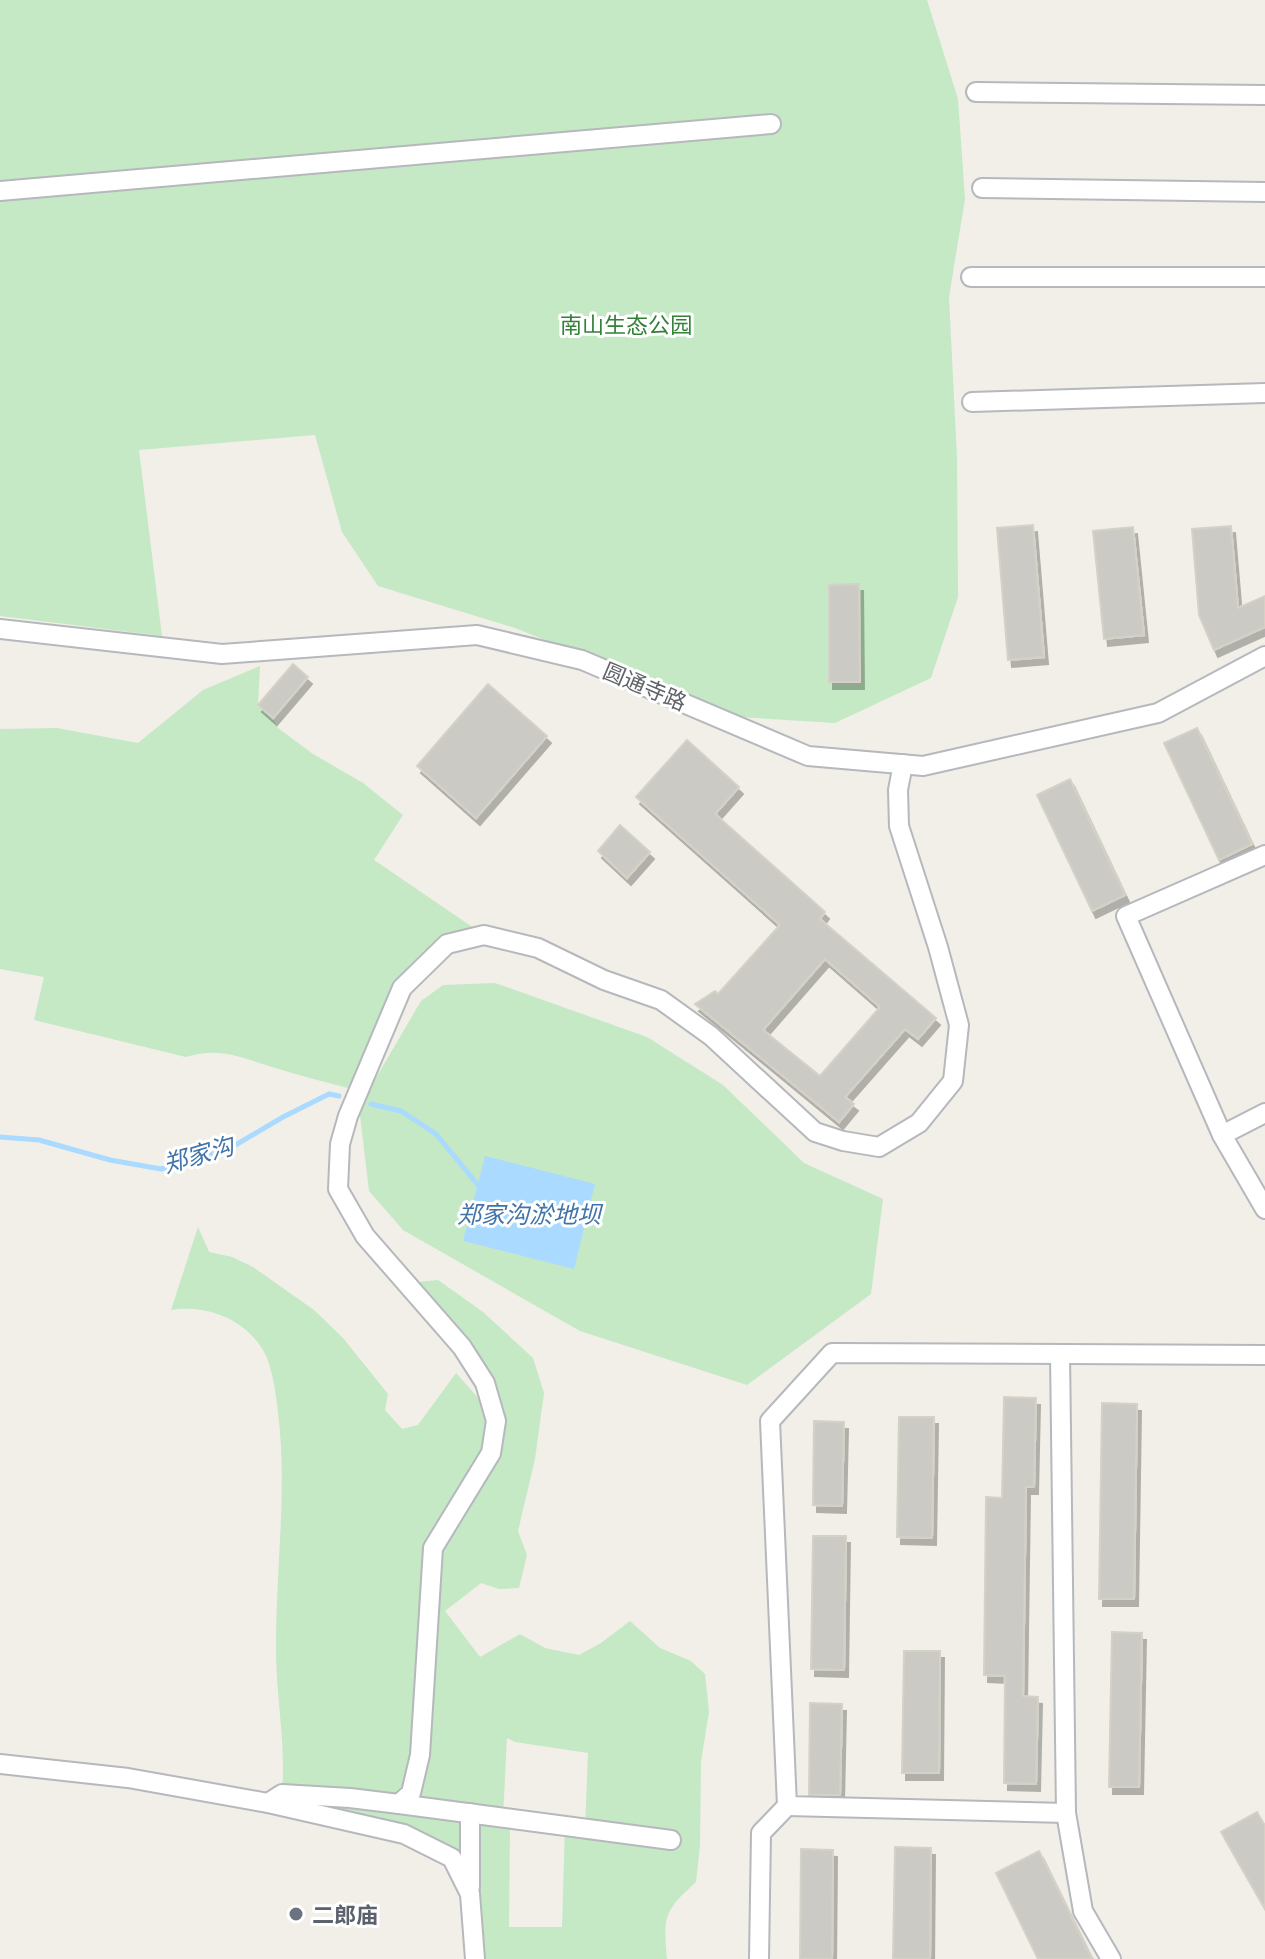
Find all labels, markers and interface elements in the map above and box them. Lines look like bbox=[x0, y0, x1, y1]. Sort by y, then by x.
park label: 南山生态公园 bbox=[560, 311, 692, 338]
street label: 圆通寺路 bbox=[599, 656, 691, 716]
water label: 郑家沟 bbox=[159, 1129, 239, 1178]
water label: 郑家沟淤地坝 bbox=[457, 1199, 604, 1228]
place label: 二郎庙 bbox=[312, 1901, 378, 1928]
marker: 二郎庙 bbox=[287, 1905, 305, 1923]

